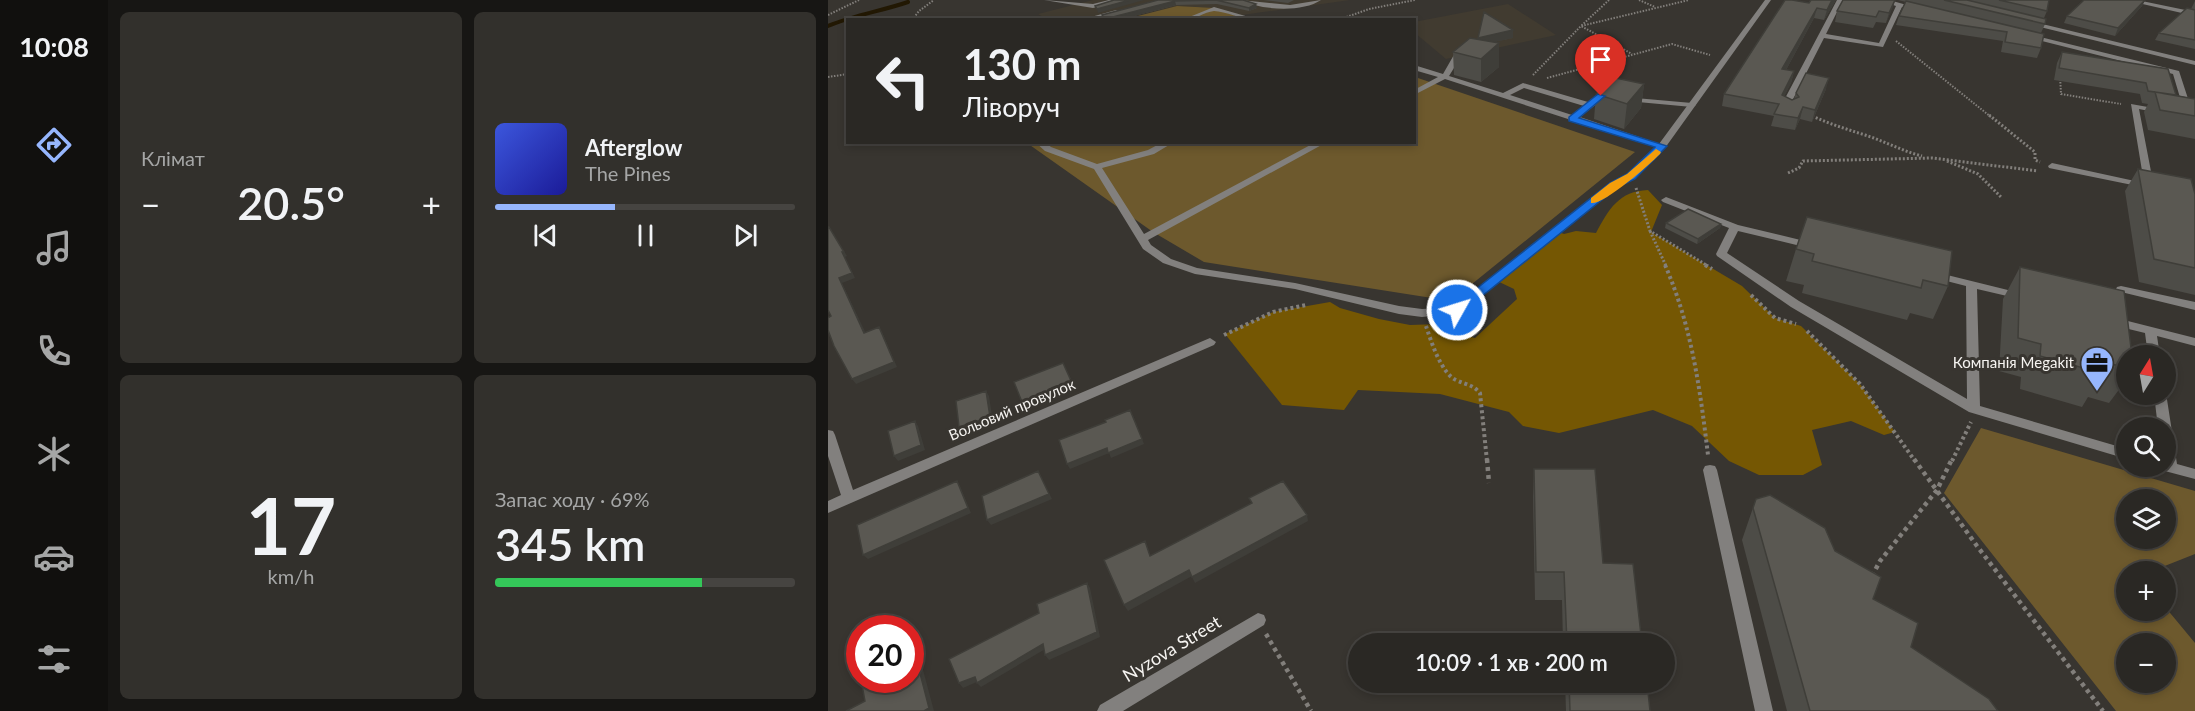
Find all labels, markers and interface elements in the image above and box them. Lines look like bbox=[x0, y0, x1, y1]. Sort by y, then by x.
text: 10:08 bbox=[19, 30, 89, 63]
pin bbox=[1575, 34, 1626, 96]
text: 130 m bbox=[963, 39, 1081, 89]
icon: left bbox=[864, 42, 942, 120]
icon: arrive bbox=[1584, 43, 1617, 76]
text: Ліворуч bbox=[963, 90, 1060, 123]
icon: directions bbox=[33, 124, 75, 166]
text: Afterglow bbox=[585, 134, 682, 161]
text: Клімат bbox=[141, 146, 205, 170]
text: The Pines bbox=[585, 161, 671, 185]
text: 20.5° bbox=[237, 176, 345, 230]
text: − bbox=[141, 184, 160, 224]
text: + bbox=[422, 184, 441, 224]
icon: previous bbox=[529, 219, 562, 252]
icon: pause bbox=[629, 219, 662, 252]
icon: next bbox=[729, 219, 762, 252]
icon: music bbox=[33, 227, 75, 269]
position arrow bbox=[1425, 278, 1489, 342]
icon: phone bbox=[33, 330, 75, 372]
office icon: Компанія Megakit bbox=[2079, 345, 2115, 392]
north arrow bbox=[2116, 345, 2176, 405]
map controls bbox=[2116, 345, 2176, 693]
place label: Компанія Megakit bbox=[1953, 353, 2075, 371]
street label: Вольовий провулок bbox=[946, 374, 1078, 444]
button: search bbox=[2116, 417, 2176, 477]
icon: climate bbox=[33, 433, 75, 475]
text: 17 bbox=[246, 478, 336, 572]
text: Запас ходу · 69% bbox=[495, 487, 650, 511]
button: layers bbox=[2116, 489, 2176, 549]
text: 345 km bbox=[495, 517, 645, 571]
icon: car bbox=[33, 536, 75, 578]
button: + bbox=[2116, 561, 2176, 621]
text: km/h bbox=[268, 564, 314, 588]
street label: Nyzova Street bbox=[1118, 610, 1225, 686]
speed limit sign: 20 bbox=[846, 615, 924, 693]
button: − bbox=[2116, 633, 2176, 693]
icon: filters bbox=[33, 638, 75, 680]
text: 10:09 · 1 хв · 200 m bbox=[1415, 649, 1608, 676]

